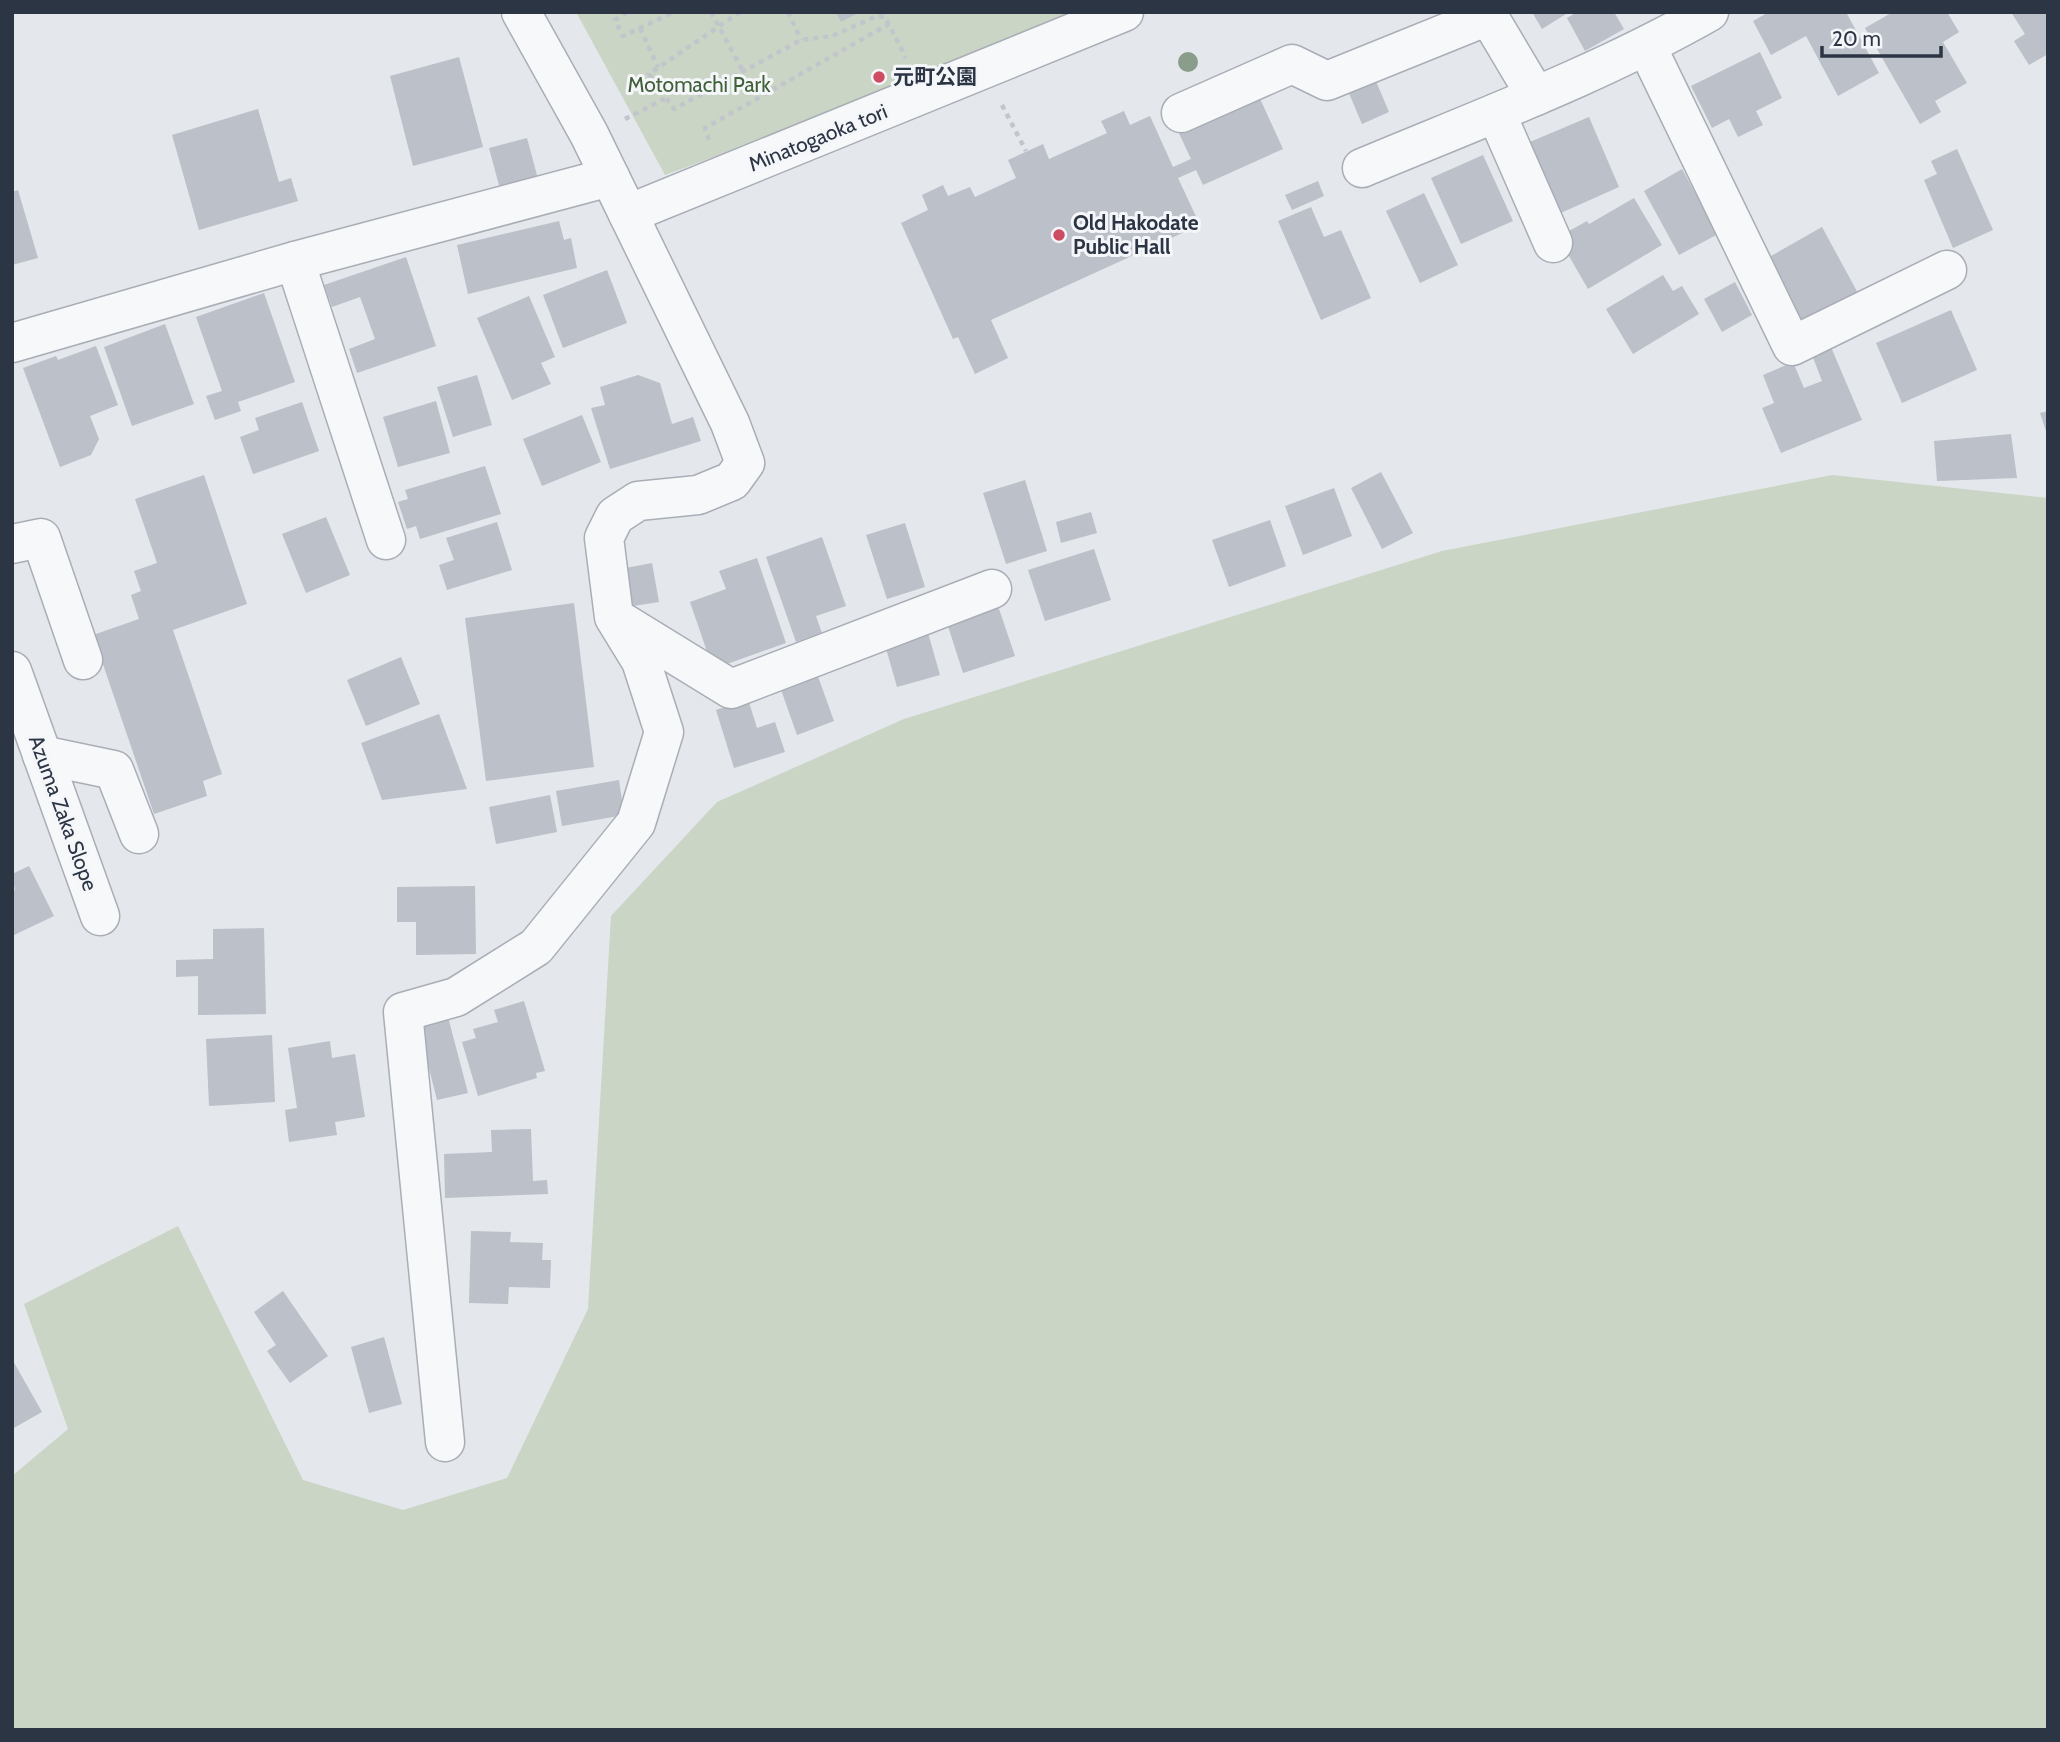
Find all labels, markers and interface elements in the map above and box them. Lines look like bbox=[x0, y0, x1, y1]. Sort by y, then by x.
scale bar bbox=[1822, 14, 1941, 58]
text: 20 m bbox=[1832, 26, 1881, 51]
place label: 元町公園 bbox=[893, 64, 977, 89]
marker: 元町公園 bbox=[871, 69, 887, 85]
park label: Motomachi Park bbox=[627, 72, 771, 97]
street label: Minatogaoka tori bbox=[745, 98, 891, 177]
place label: Old Hakodate Public Hall bbox=[1073, 210, 1199, 259]
marker: Old Hakodate Public Hall bbox=[1051, 227, 1067, 243]
street label: Azuma Zaka Slope bbox=[24, 732, 103, 894]

